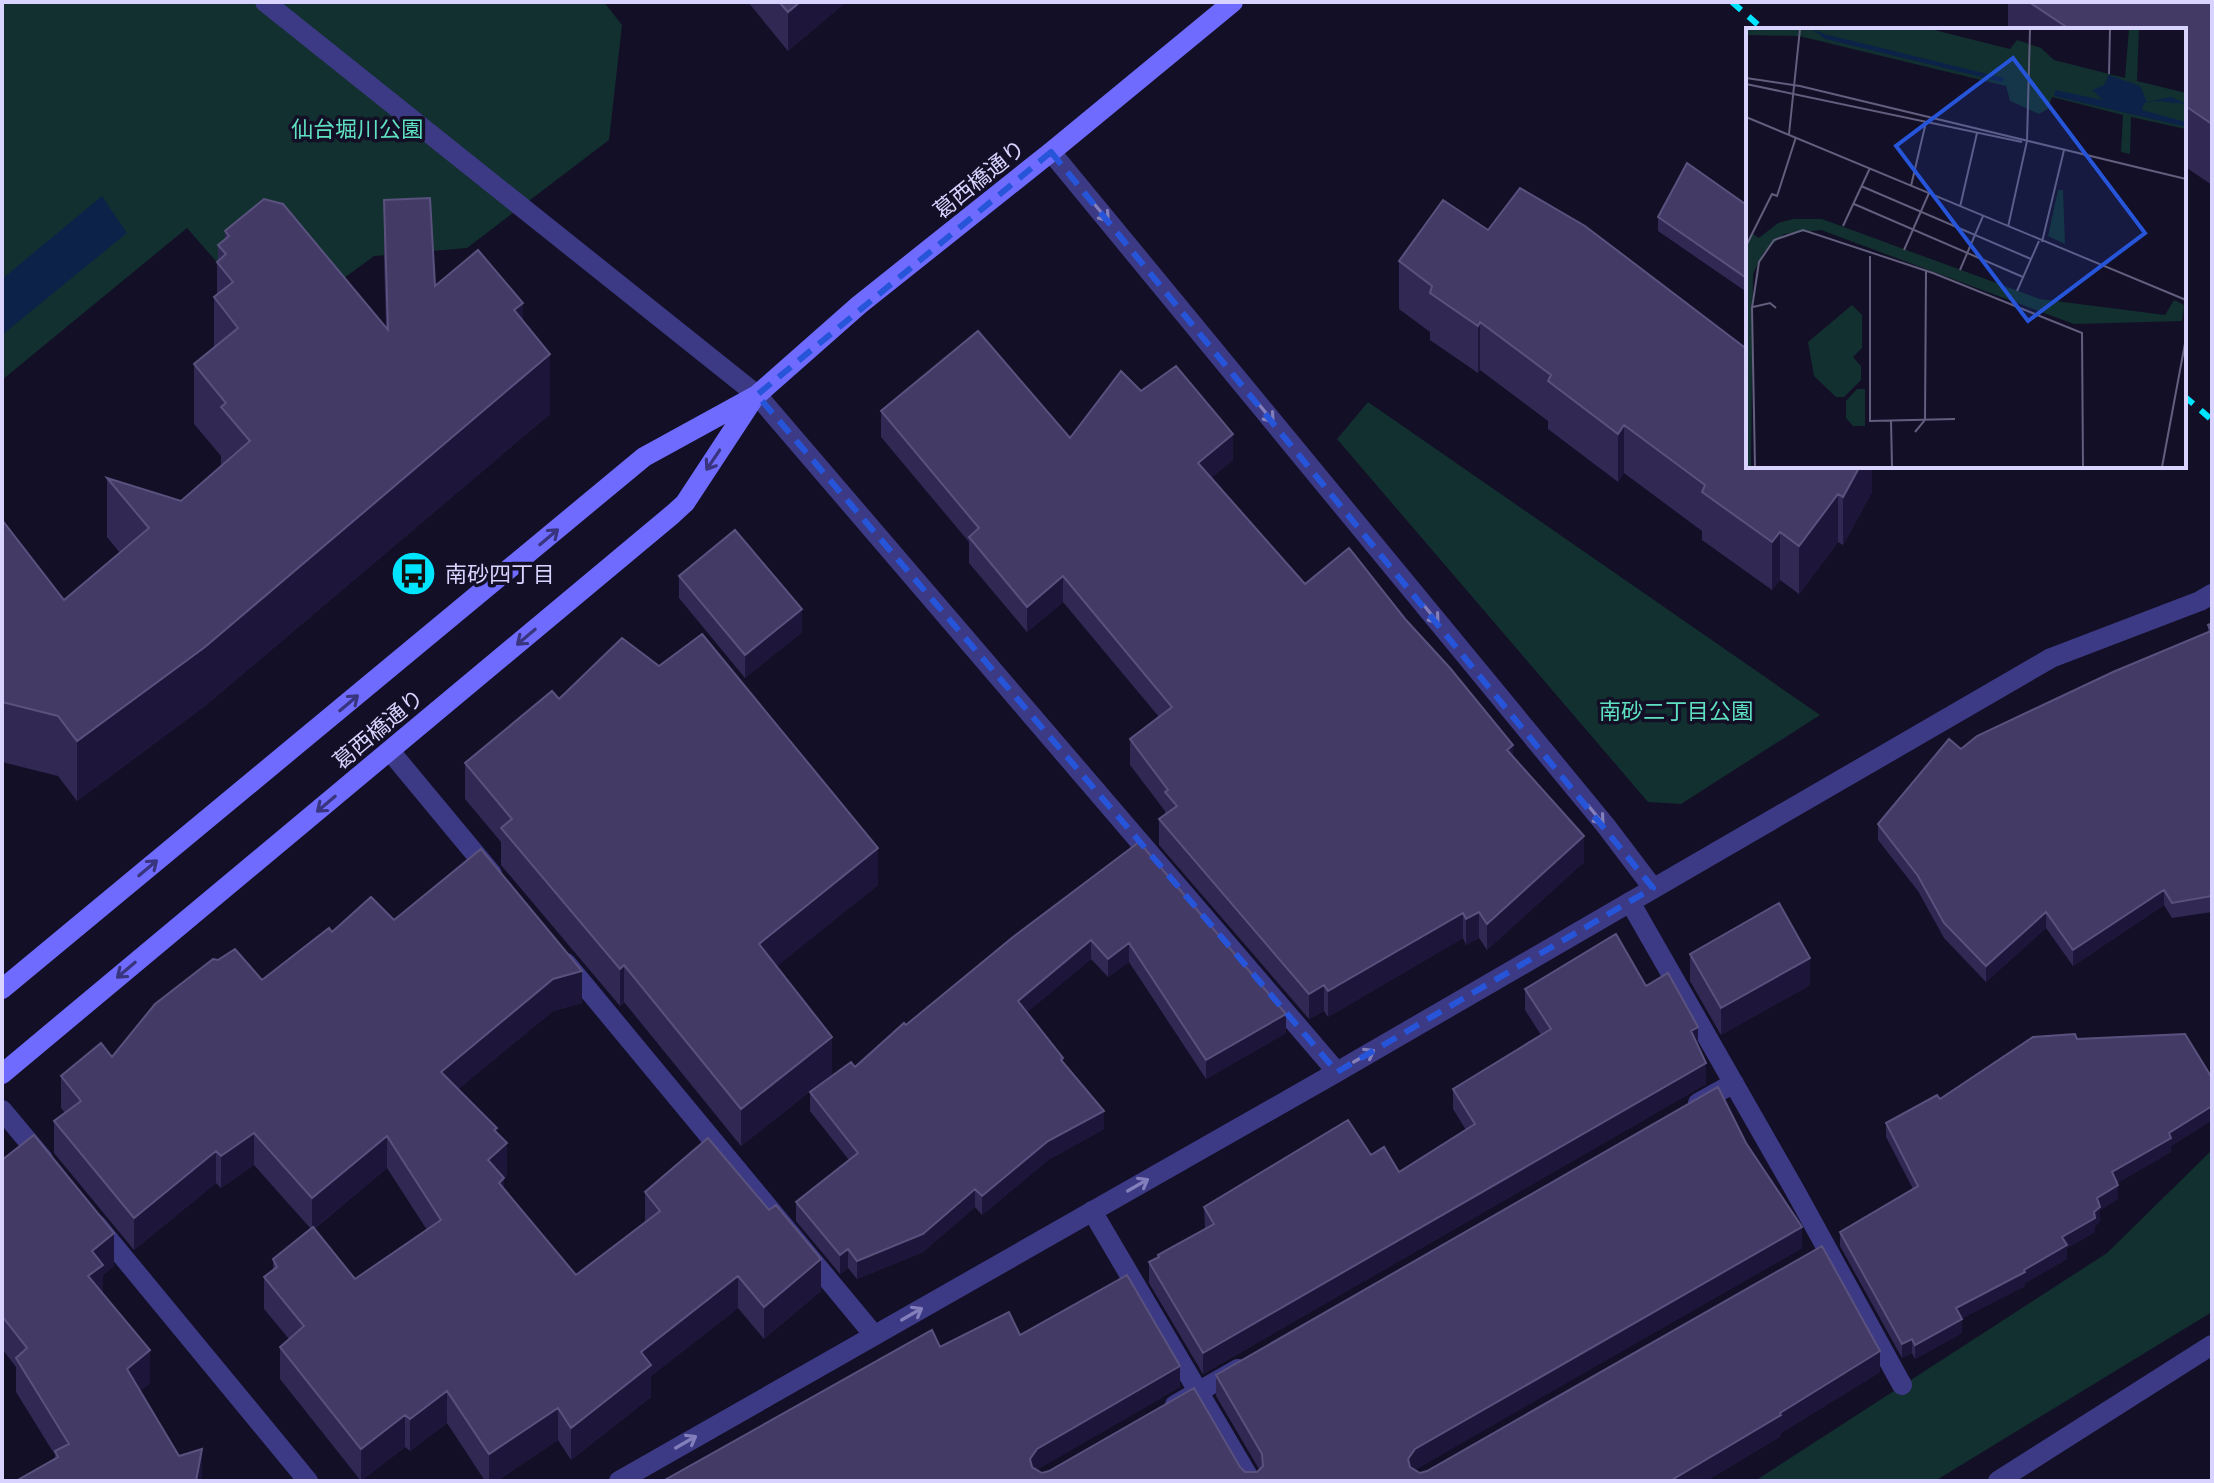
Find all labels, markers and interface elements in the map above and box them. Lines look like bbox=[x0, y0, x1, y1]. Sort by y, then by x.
inset map bbox=[1746, 28, 2186, 468]
park label: 仙台堀川公園 bbox=[291, 116, 423, 142]
street label: 葛西橋通り bbox=[928, 134, 1030, 224]
one-way arrow bbox=[1092, 201, 1110, 222]
one-way arrow bbox=[1257, 402, 1275, 423]
one-way arrow bbox=[705, 448, 721, 471]
one-way arrow bbox=[538, 528, 559, 546]
bus stop icon: 南砂四丁目 bbox=[390, 550, 438, 598]
place label: 南砂四丁目 bbox=[445, 561, 555, 587]
one-way arrow bbox=[1422, 603, 1440, 623]
one-way arrow bbox=[516, 628, 536, 646]
street label: 葛西橋通り bbox=[328, 684, 428, 774]
one-way arrow bbox=[338, 694, 359, 712]
park label: 南砂二丁目公園 bbox=[1599, 698, 1753, 724]
one-way arrow bbox=[316, 795, 337, 813]
one-way arrow bbox=[1587, 804, 1605, 824]
one-way arrow bbox=[138, 859, 158, 877]
one-way arrow bbox=[117, 961, 137, 979]
one-way arrow bbox=[1352, 1048, 1375, 1064]
one-way arrow bbox=[1126, 1177, 1149, 1193]
one-way arrow bbox=[900, 1306, 923, 1322]
one-way arrow bbox=[674, 1434, 698, 1449]

